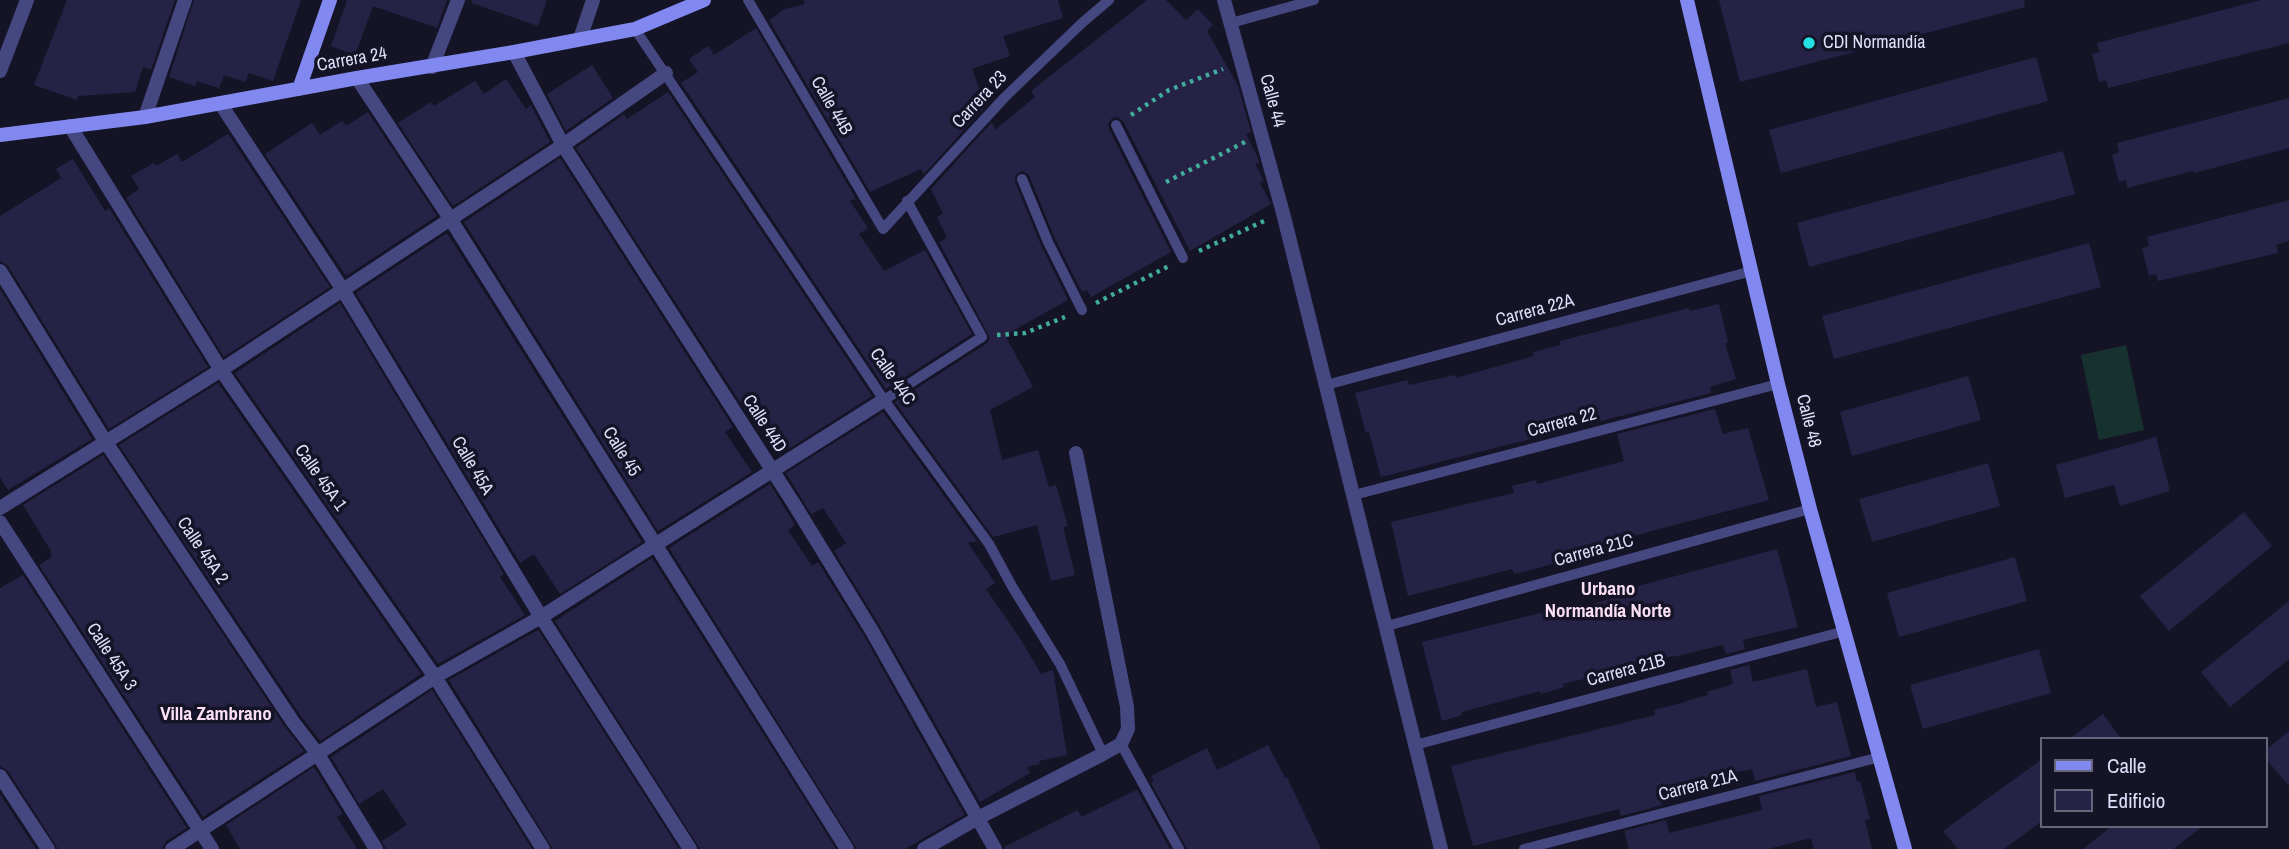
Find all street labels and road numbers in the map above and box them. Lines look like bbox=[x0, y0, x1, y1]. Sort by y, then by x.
street label: Carrera 24 bbox=[315, 43, 389, 77]
street label: Carrera 23 bbox=[948, 67, 1012, 133]
street label: Calle 44 bbox=[1255, 72, 1289, 130]
street label: Calle 44B bbox=[806, 73, 856, 139]
street label: Carrera 22A bbox=[1493, 290, 1577, 332]
street label: Calle 44C bbox=[865, 344, 919, 410]
street label: Calle 44D bbox=[737, 391, 791, 457]
street label: Calle 48 bbox=[1791, 392, 1825, 450]
street label: Carrera 22 bbox=[1525, 403, 1599, 443]
street label: Calle 45 bbox=[597, 423, 645, 481]
street label: Calle 45A bbox=[446, 433, 498, 499]
street label: Calle 45A 1 bbox=[289, 441, 351, 515]
street label: Calle 45A 2 bbox=[172, 513, 232, 589]
street label: Carrera 21C bbox=[1552, 530, 1636, 572]
street label: Calle 45A 3 bbox=[81, 619, 141, 695]
street label: Carrera 21B bbox=[1584, 650, 1668, 692]
street label: Carrera 21A bbox=[1656, 766, 1740, 806]

